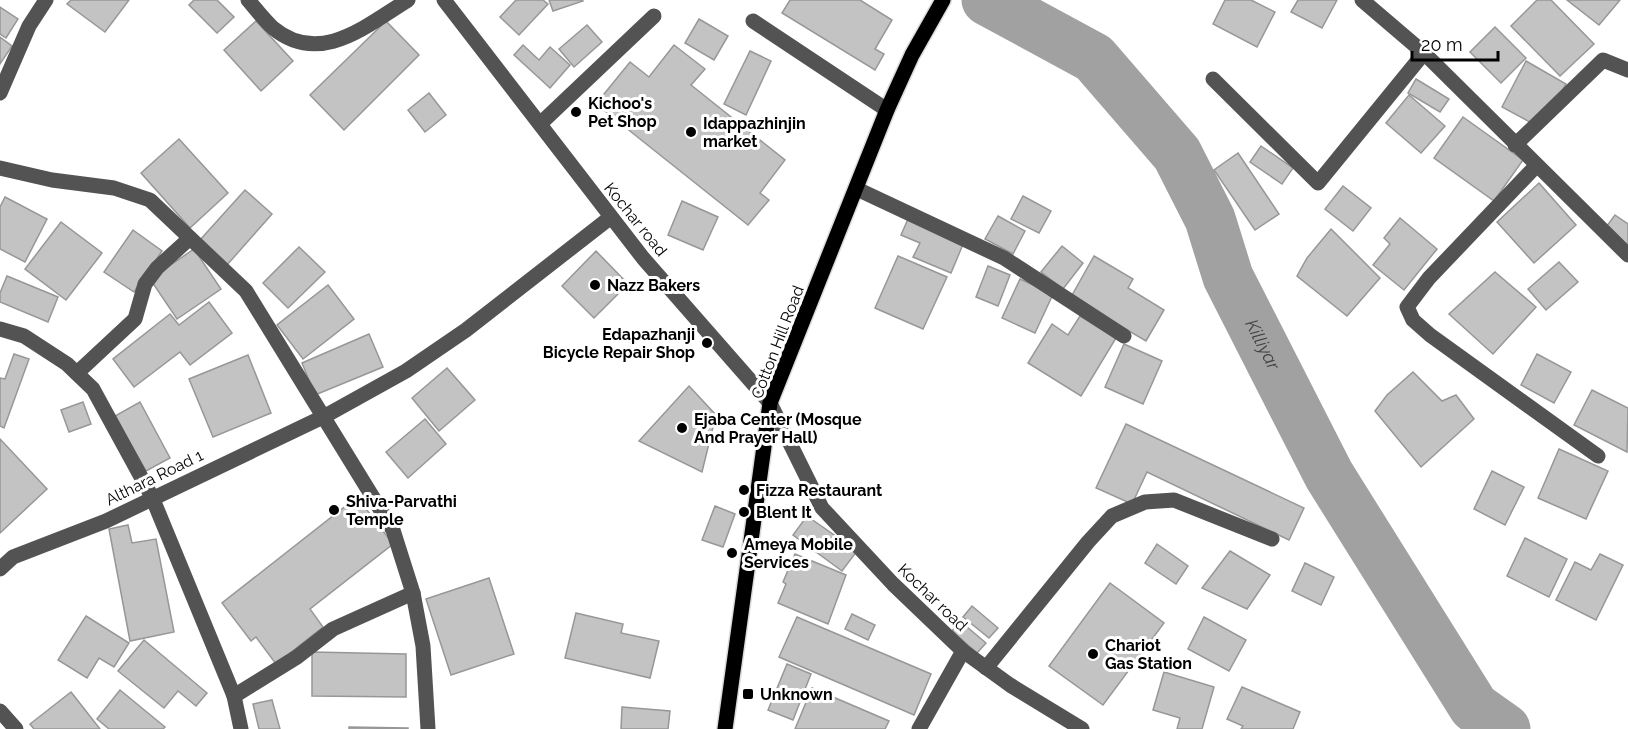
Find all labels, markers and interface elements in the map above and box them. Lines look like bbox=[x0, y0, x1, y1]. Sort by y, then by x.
scale bar bbox=[1412, 24, 1498, 62]
text: 20 m bbox=[1421, 34, 1463, 55]
place label: Kichoo's Pet Shop bbox=[588, 94, 657, 131]
marker: Kichoo's Pet Shop bbox=[569, 105, 583, 119]
place label: Idappazhinjin market bbox=[703, 114, 806, 151]
marker: Idappazhinjin market bbox=[684, 125, 698, 139]
street label: Kochar road bbox=[600, 179, 671, 260]
place label: Nazz Bakers bbox=[607, 276, 700, 295]
marker: Nazz Bakers bbox=[588, 278, 602, 292]
street label: Cotton Hill Road bbox=[747, 283, 808, 402]
water label: Killiyar bbox=[1241, 315, 1285, 374]
place label: Edapazhanji Bicycle Repair Shop bbox=[543, 325, 695, 362]
marker: Edapazhanji Bicycle Repair Shop bbox=[700, 336, 714, 350]
place label: Ejaba Center (Mosque And Prayer Hall) bbox=[694, 410, 862, 447]
marker: Ejaba Center (Mosque And Prayer Hall) bbox=[675, 421, 689, 435]
street label: Althara Road 1 bbox=[102, 446, 206, 509]
place label: Fizza Restaurant bbox=[756, 481, 882, 500]
marker: Fizza Restaurant bbox=[737, 483, 751, 497]
place label: Shiva-Parvathi Temple bbox=[346, 492, 457, 529]
marker: Shiva-Parvathi Temple bbox=[327, 503, 341, 517]
place label: Blent It bbox=[756, 503, 812, 522]
marker: Blent It bbox=[737, 505, 751, 519]
place label: Ameya Mobile Services bbox=[744, 535, 853, 572]
marker: Ameya Mobile Services bbox=[725, 546, 739, 560]
street label: Kochar road bbox=[894, 560, 971, 635]
place label: Chariot Gas Station bbox=[1105, 636, 1192, 673]
marker: Chariot Gas Station bbox=[1086, 647, 1100, 661]
place label: Unknown bbox=[760, 685, 833, 704]
marker: Unknown bbox=[741, 687, 755, 701]

